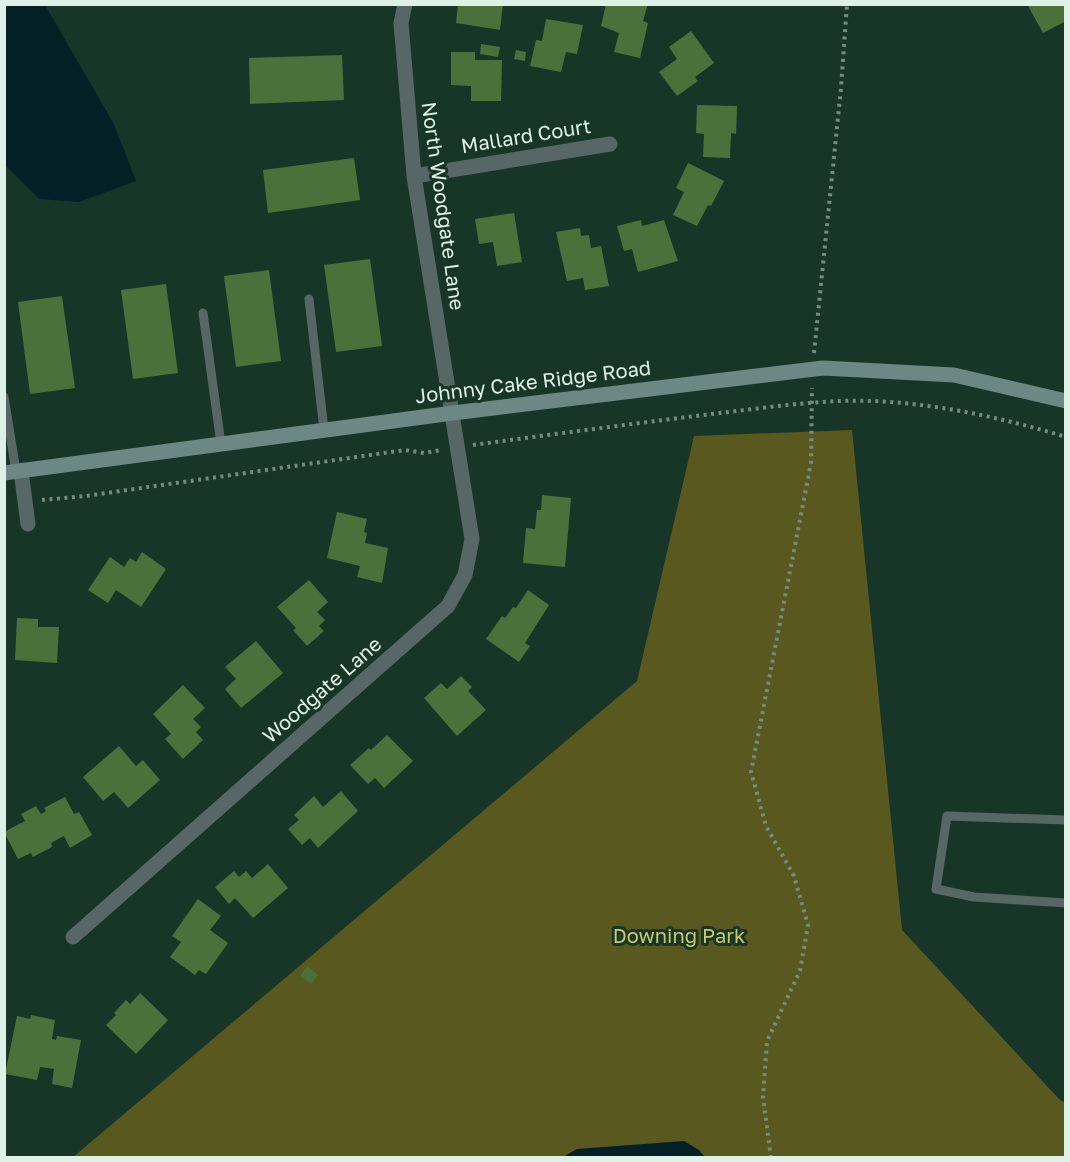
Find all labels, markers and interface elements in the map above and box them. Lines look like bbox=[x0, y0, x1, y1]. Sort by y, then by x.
street label: North Woodgate Lane bbox=[417, 100, 471, 312]
street label: Mallard Court bbox=[459, 113, 593, 157]
street label: Johnny Cake Ridge Road bbox=[414, 355, 652, 407]
street label: Woodgate Lane bbox=[257, 631, 386, 747]
park label: Downing Park bbox=[613, 923, 745, 947]

